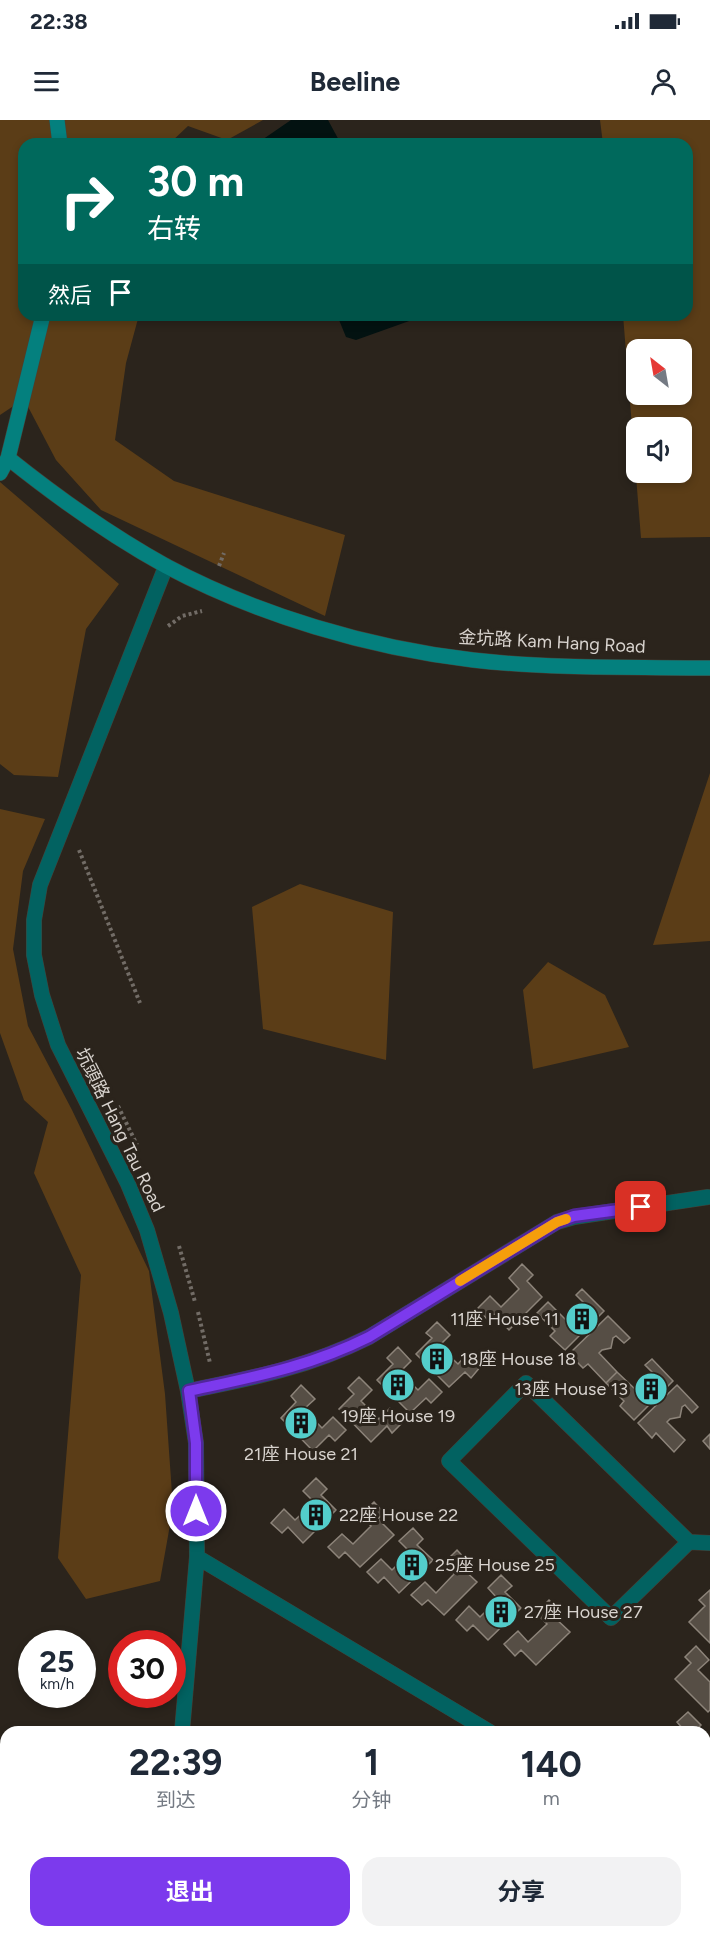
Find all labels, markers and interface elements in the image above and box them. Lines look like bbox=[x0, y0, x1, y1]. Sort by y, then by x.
text: 22:38 bbox=[30, 8, 88, 35]
icon: menu bbox=[30, 65, 63, 98]
text: Beeline bbox=[310, 65, 400, 98]
icon: person bbox=[647, 65, 680, 98]
text: 30 m bbox=[147, 156, 244, 207]
icon: right bbox=[48, 162, 126, 240]
text: 右转 bbox=[147, 212, 201, 245]
icon: arrive bbox=[104, 276, 137, 309]
text: 然后 bbox=[48, 282, 92, 309]
north arrow bbox=[626, 339, 692, 405]
map controls bbox=[626, 339, 692, 483]
button: sound bbox=[626, 417, 692, 483]
street label: 金坑路 Kam Hang Road bbox=[458, 626, 646, 658]
street label: 坑頭路 Hang Tau Road bbox=[71, 1044, 169, 1216]
pin bbox=[615, 1181, 666, 1232]
icon: arrive bbox=[624, 1190, 657, 1223]
building icon: 11座 House 11 bbox=[564, 1301, 600, 1337]
place label: 11座 House 11 bbox=[450, 1308, 559, 1330]
building icon: 18座 House 18 bbox=[419, 1341, 455, 1377]
place label: 18座 House 18 bbox=[460, 1348, 576, 1370]
building icon: 19座 House 19 bbox=[380, 1367, 416, 1403]
building icon: 13座 House 13 bbox=[633, 1371, 669, 1407]
place label: 13座 House 13 bbox=[514, 1378, 628, 1400]
building icon: 21座 House 21 bbox=[283, 1405, 319, 1441]
place label: 19座 House 19 bbox=[341, 1405, 455, 1427]
place label: 21座 House 21 bbox=[244, 1443, 358, 1465]
position arrow bbox=[164, 1479, 228, 1543]
building icon: 22座 House 22 bbox=[298, 1497, 334, 1533]
place label: 22座 House 22 bbox=[339, 1504, 458, 1526]
building icon: 25座 House 25 bbox=[394, 1547, 430, 1583]
place label: 25座 House 25 bbox=[435, 1554, 555, 1576]
building icon: 27座 House 27 bbox=[483, 1594, 519, 1630]
place label: 27座 House 27 bbox=[524, 1601, 643, 1623]
speed limit sign: 30 bbox=[108, 1630, 186, 1708]
text: 25 bbox=[40, 1643, 74, 1680]
text: km/h bbox=[40, 1675, 74, 1693]
text: 22:39 bbox=[129, 1741, 222, 1784]
text: 1 bbox=[364, 1741, 379, 1784]
text: 140 bbox=[521, 1743, 582, 1786]
text: m bbox=[543, 1786, 560, 1810]
text: 到达 bbox=[156, 1788, 196, 1812]
text: 分钟 bbox=[352, 1788, 392, 1812]
button: 退出 bbox=[30, 1857, 350, 1926]
button: 分享 bbox=[362, 1857, 681, 1926]

